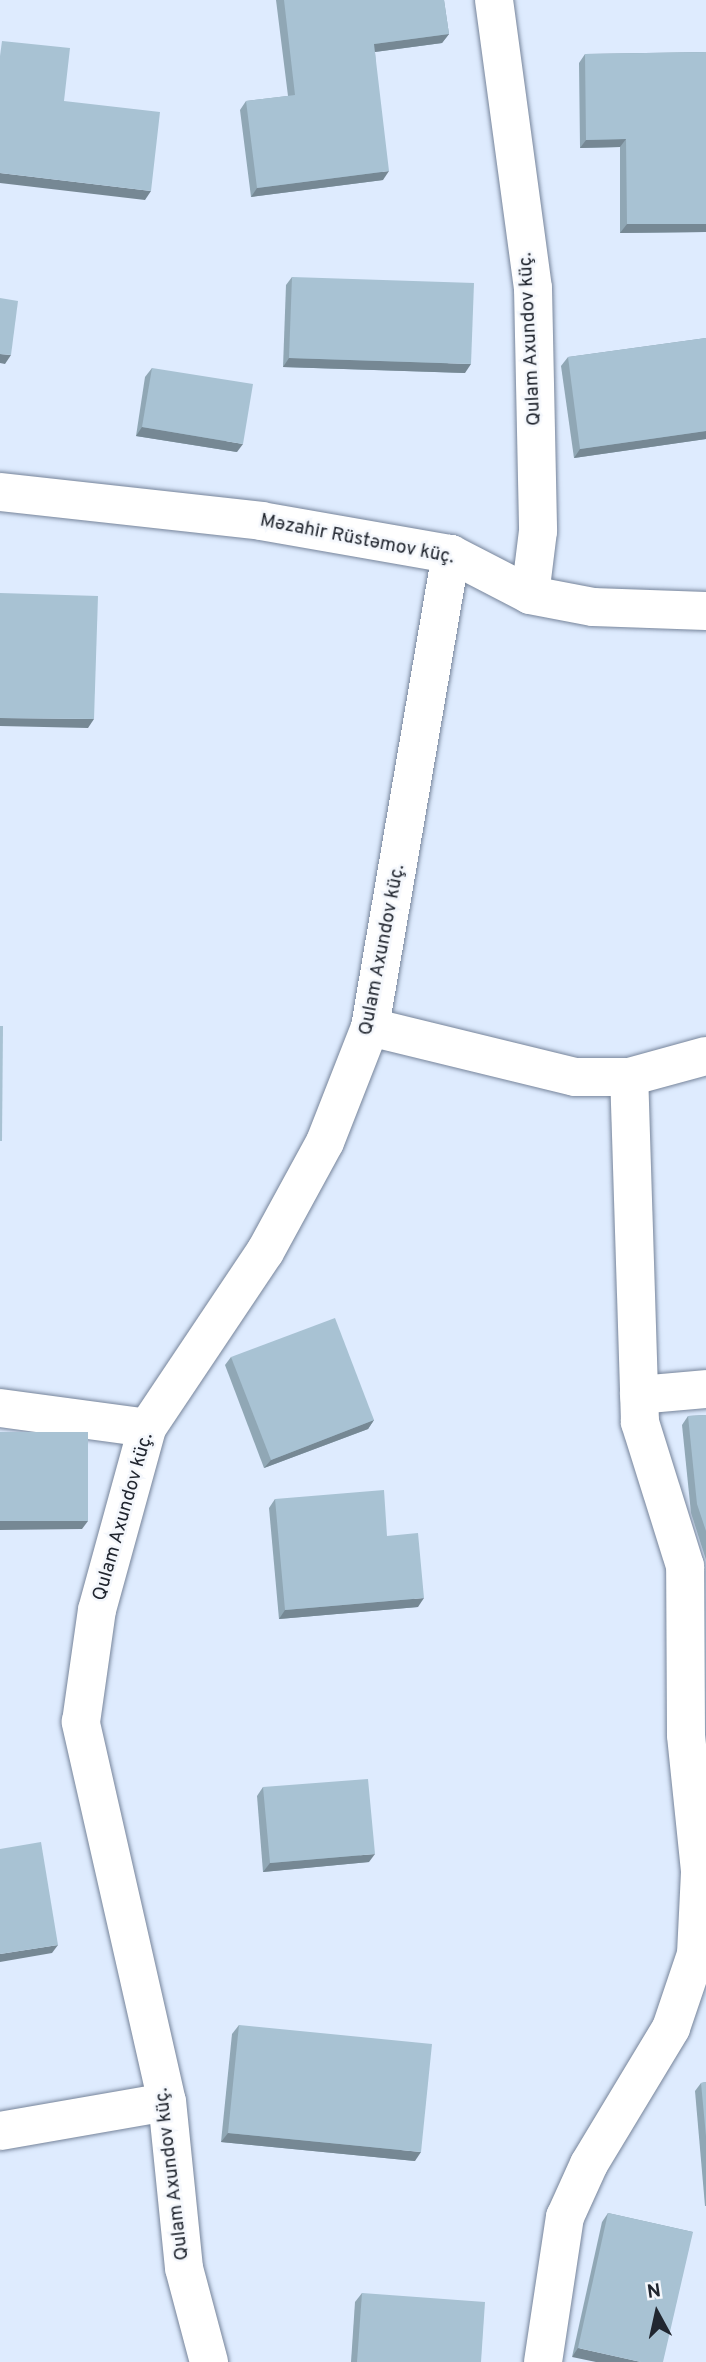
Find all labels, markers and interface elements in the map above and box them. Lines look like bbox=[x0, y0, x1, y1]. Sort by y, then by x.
street label: Qulam Axundov küç. bbox=[515, 251, 547, 427]
street label: Məzahir Rüstəmov küç. bbox=[258, 510, 456, 570]
street label: Qulam Axundov küç. bbox=[355, 862, 411, 1038]
street label: Qulam Axundov küç. bbox=[89, 1430, 159, 1604]
street label: Qulam Axundov küç. bbox=[151, 2086, 195, 2262]
north arrow bbox=[622, 2278, 692, 2348]
text: N bbox=[646, 2279, 663, 2305]

